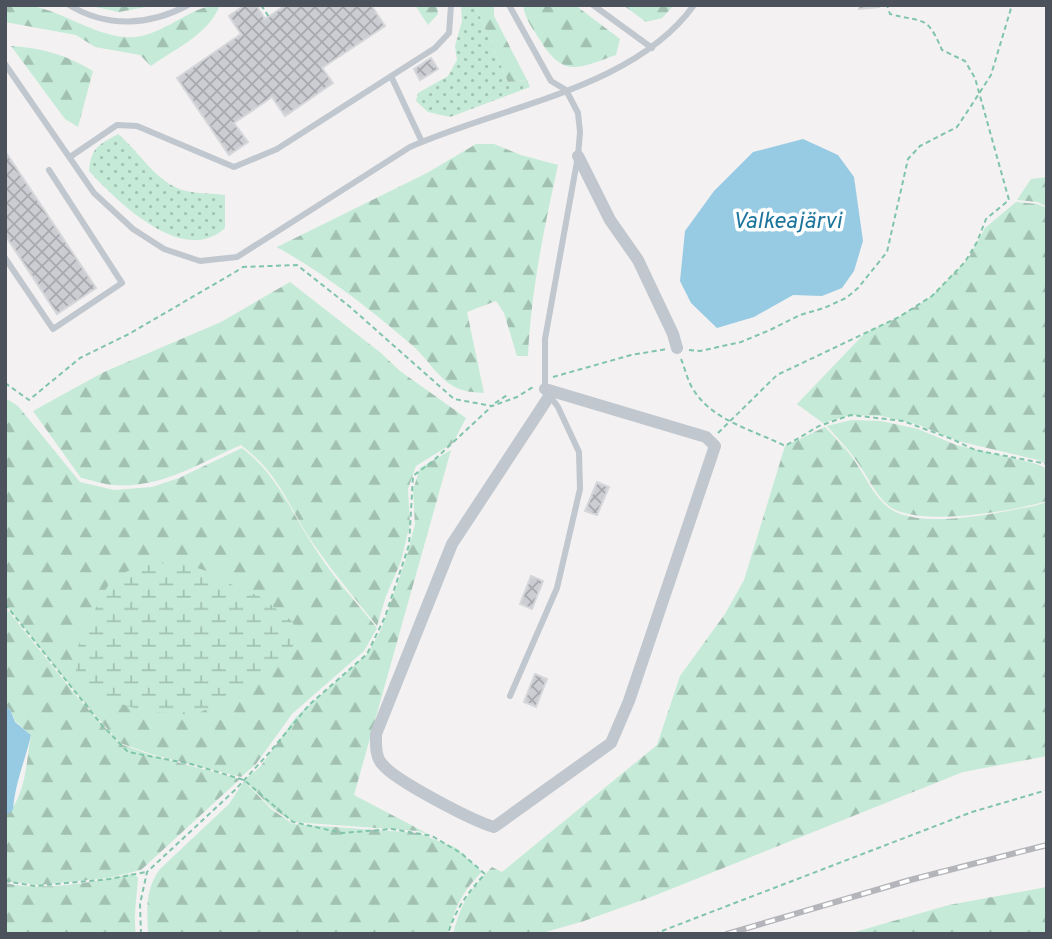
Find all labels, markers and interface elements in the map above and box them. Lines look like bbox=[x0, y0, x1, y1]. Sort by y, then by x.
water label: Valkeajärvi bbox=[732, 208, 843, 237]

